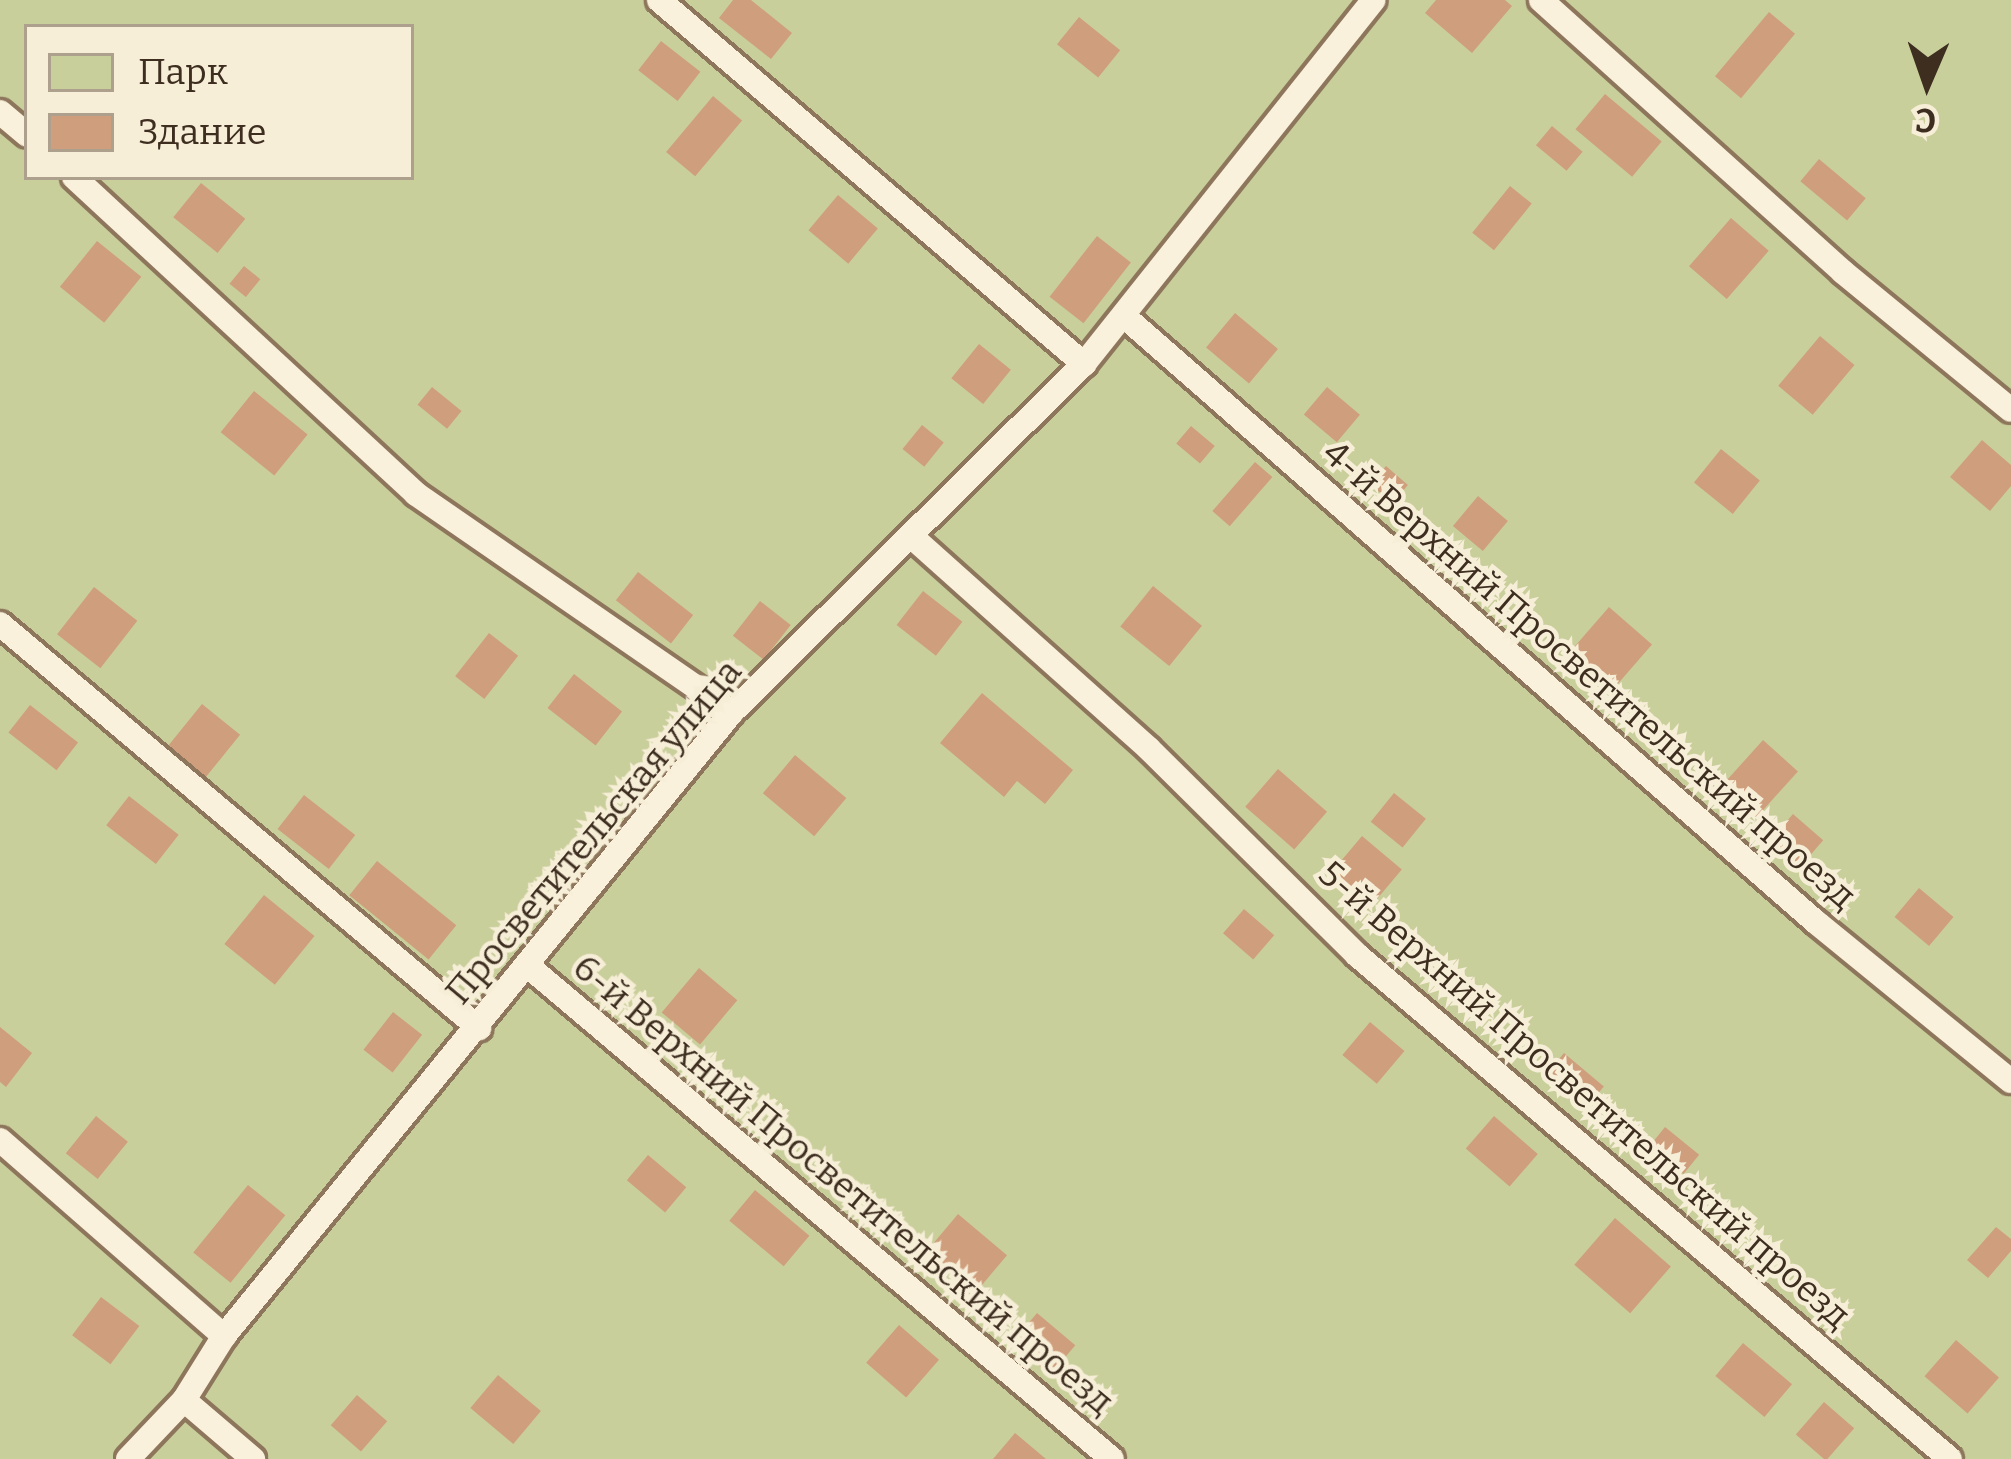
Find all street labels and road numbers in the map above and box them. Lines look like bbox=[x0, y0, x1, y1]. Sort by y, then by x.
street label: 4-й Верхний Просветительский проезд bbox=[1314, 432, 1864, 918]
street label: Просветительская улица bbox=[437, 651, 751, 1013]
street label: 5-й Верхний Просветительский проезд bbox=[1309, 852, 1859, 1338]
street label: 6-й Верхний Просветительский проезд bbox=[564, 946, 1122, 1424]

